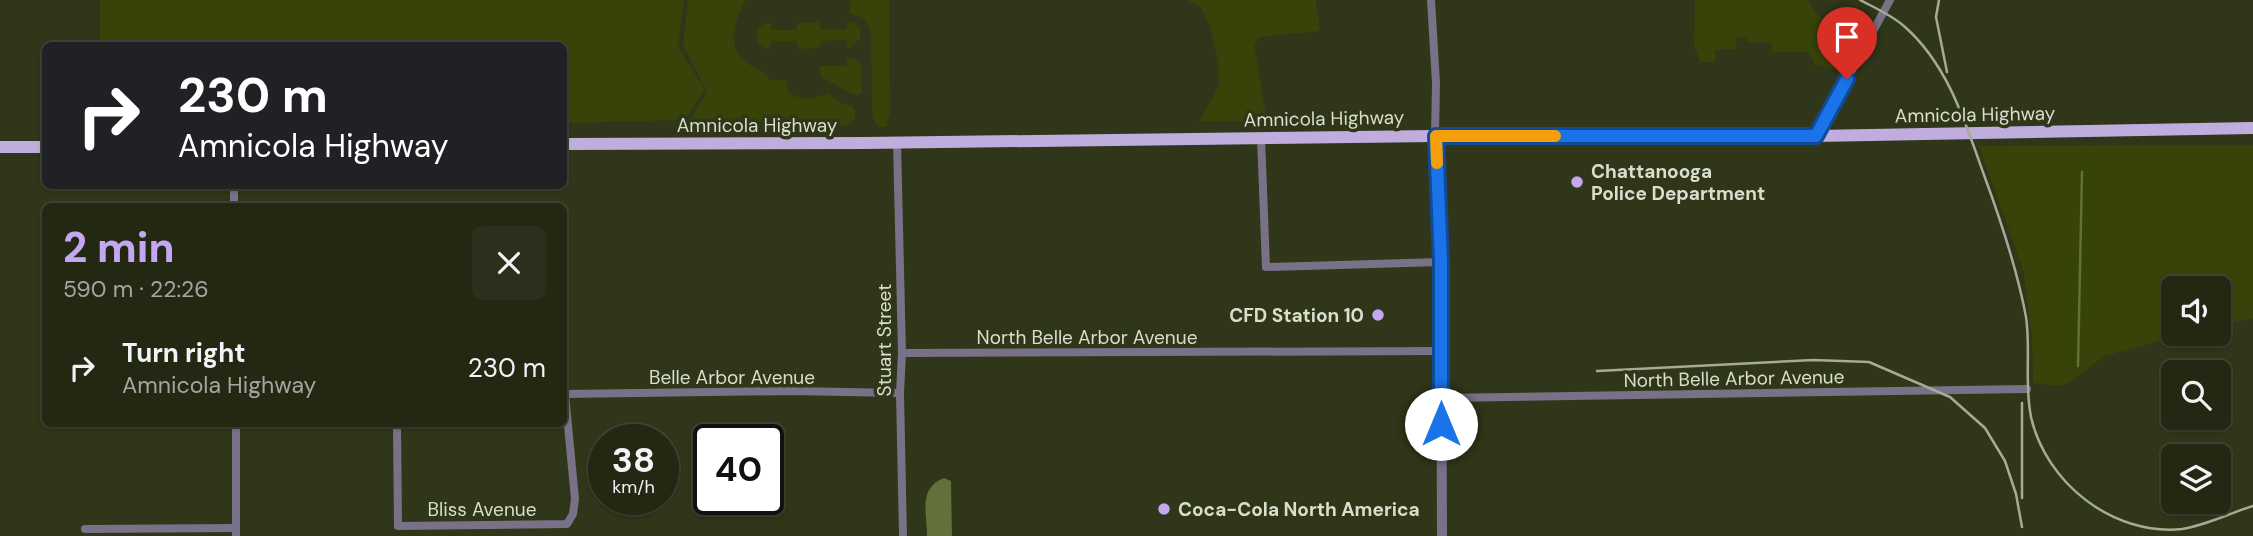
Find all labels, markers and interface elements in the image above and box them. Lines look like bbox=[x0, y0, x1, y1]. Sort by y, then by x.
pin bbox=[1817, 7, 1877, 79]
icon: arrive bbox=[1828, 18, 1866, 56]
text: 230 m bbox=[178, 63, 328, 127]
icon: right bbox=[63, 70, 154, 161]
street label: Amnicola Highway bbox=[1895, 101, 2056, 128]
street label: Amnicola Highway bbox=[1244, 105, 1405, 132]
street label: Amnicola Highway bbox=[677, 113, 838, 138]
text: Amnicola Highway bbox=[178, 125, 448, 167]
place label: Chattanooga Police Department bbox=[1591, 159, 1765, 206]
marker: Chattanooga Police Department bbox=[1569, 174, 1585, 190]
text: 2 min bbox=[63, 220, 174, 275]
button: close bbox=[472, 226, 546, 300]
text: 590 m · 22:26 bbox=[63, 274, 209, 304]
map controls bbox=[2161, 276, 2231, 514]
button: sound bbox=[2161, 276, 2231, 346]
street label: Stuart Street bbox=[872, 283, 897, 397]
place label: CFD Station 10 bbox=[1229, 303, 1364, 328]
marker: CFD Station 10 bbox=[1370, 307, 1386, 323]
street label: North Belle Arbor Avenue bbox=[977, 325, 1197, 350]
text: Turn right bbox=[122, 336, 246, 370]
icon: right bbox=[63, 349, 101, 387]
text: 230 m bbox=[468, 351, 546, 385]
button: search bbox=[2161, 360, 2231, 430]
street label: North Belle Arbor Avenue bbox=[1623, 364, 1845, 393]
street label: Belle Arbor Avenue bbox=[649, 365, 815, 390]
text: Amnicola Highway bbox=[122, 370, 316, 400]
position arrow bbox=[1404, 387, 1478, 461]
speed limit sign: 40 bbox=[693, 424, 784, 515]
text: 38 bbox=[612, 437, 655, 483]
button: layers bbox=[2161, 444, 2231, 514]
text: km/h bbox=[612, 475, 655, 499]
street label: Bliss Avenue bbox=[428, 497, 536, 522]
place label: Coca-Cola North America bbox=[1178, 497, 1420, 522]
marker: Coca-Cola North America bbox=[1156, 501, 1172, 517]

